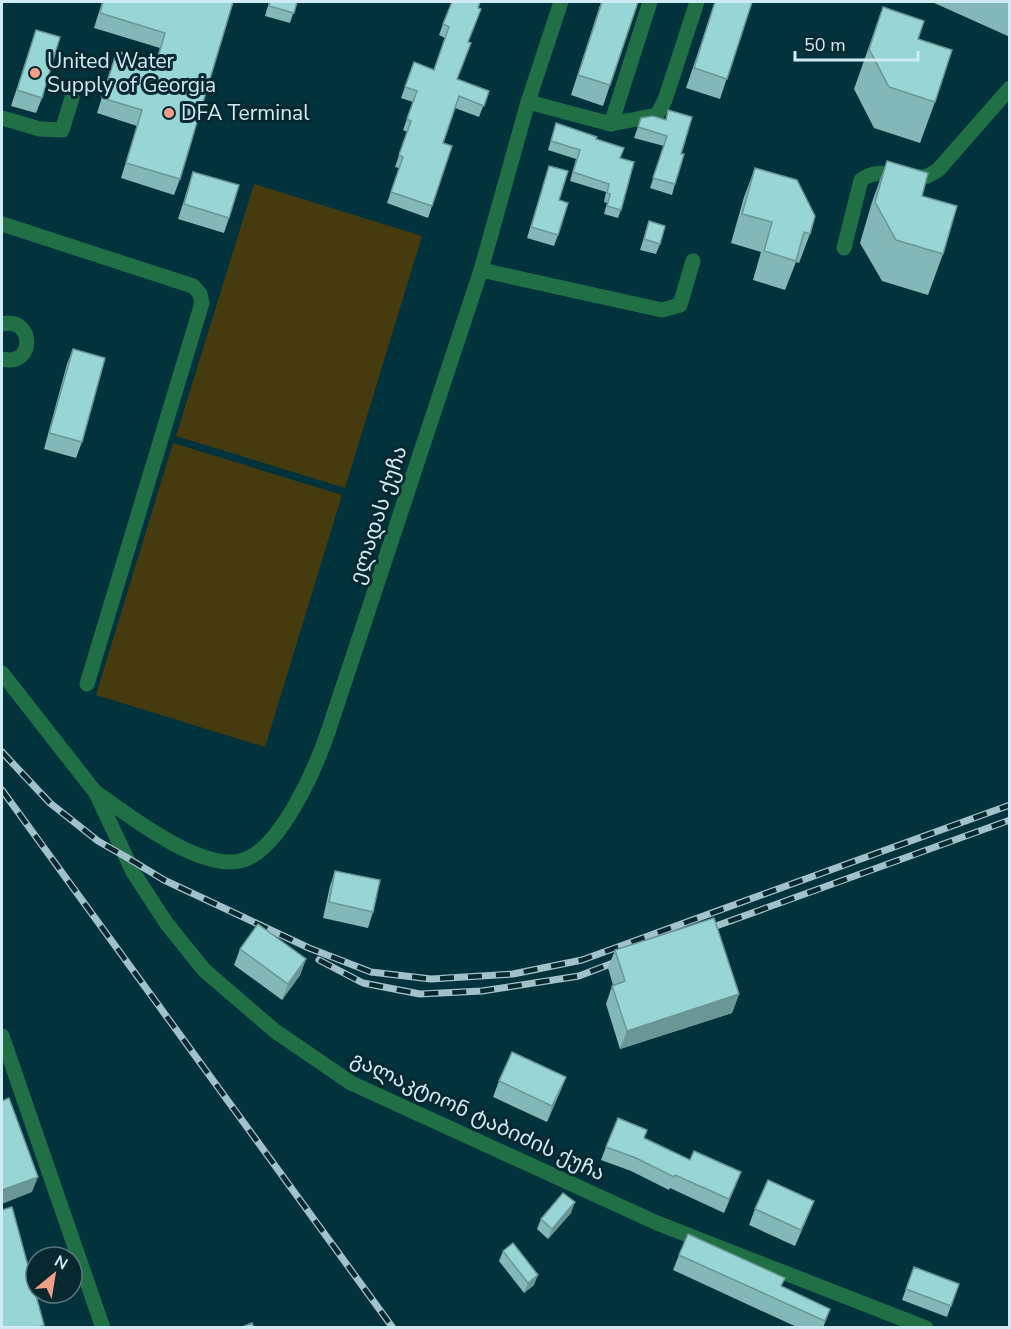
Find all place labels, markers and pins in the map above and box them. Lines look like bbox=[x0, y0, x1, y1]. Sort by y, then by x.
place label: United Water Supply of Georgia bbox=[47, 47, 216, 99]
marker: United Water Supply of Georgia bbox=[28, 66, 42, 80]
place label: DFA Terminal bbox=[181, 99, 310, 127]
marker: DFA Terminal bbox=[162, 106, 176, 120]

